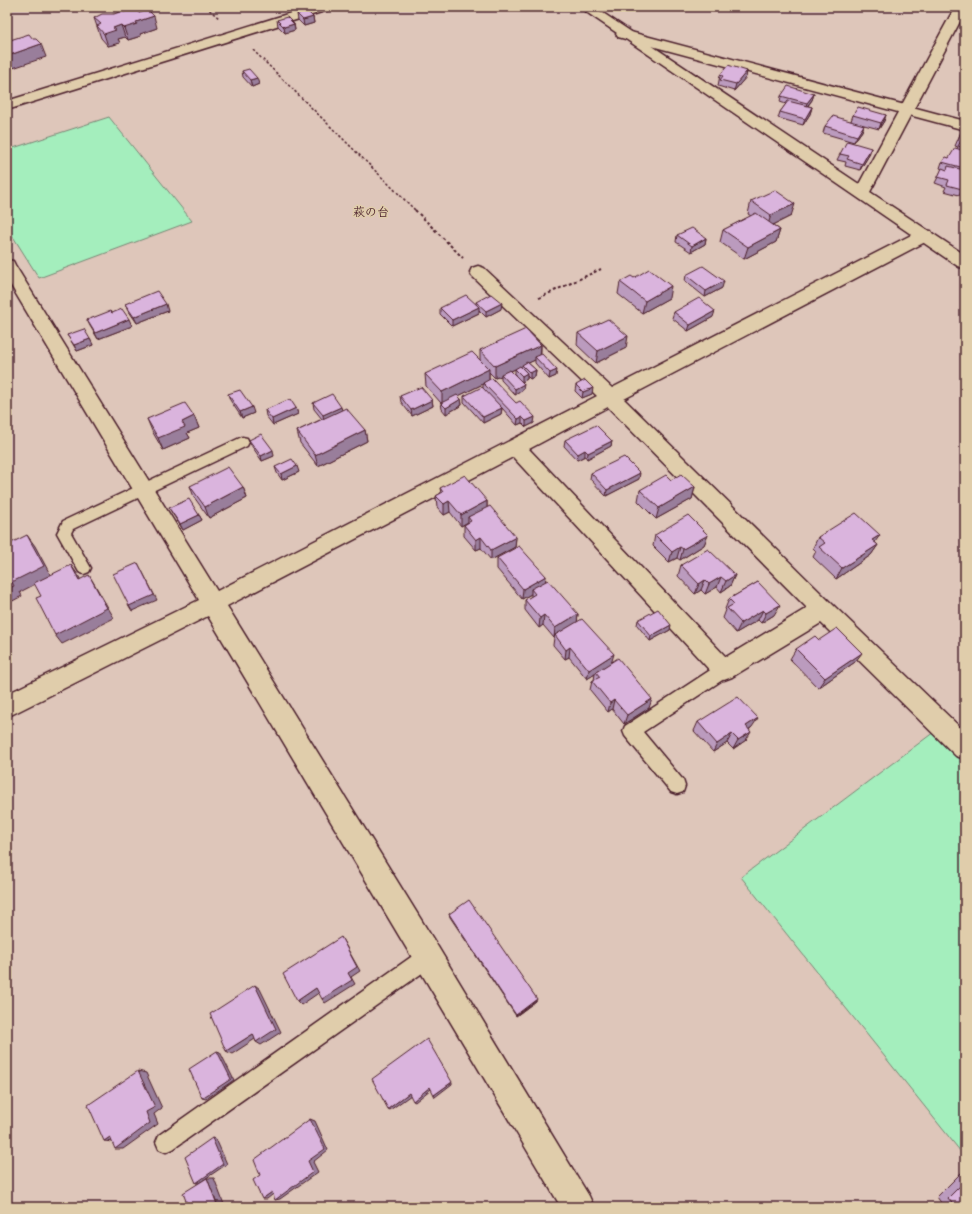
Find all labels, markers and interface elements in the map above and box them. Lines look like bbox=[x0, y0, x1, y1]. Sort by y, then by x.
district label: 萩の台 bbox=[353, 203, 389, 222]

